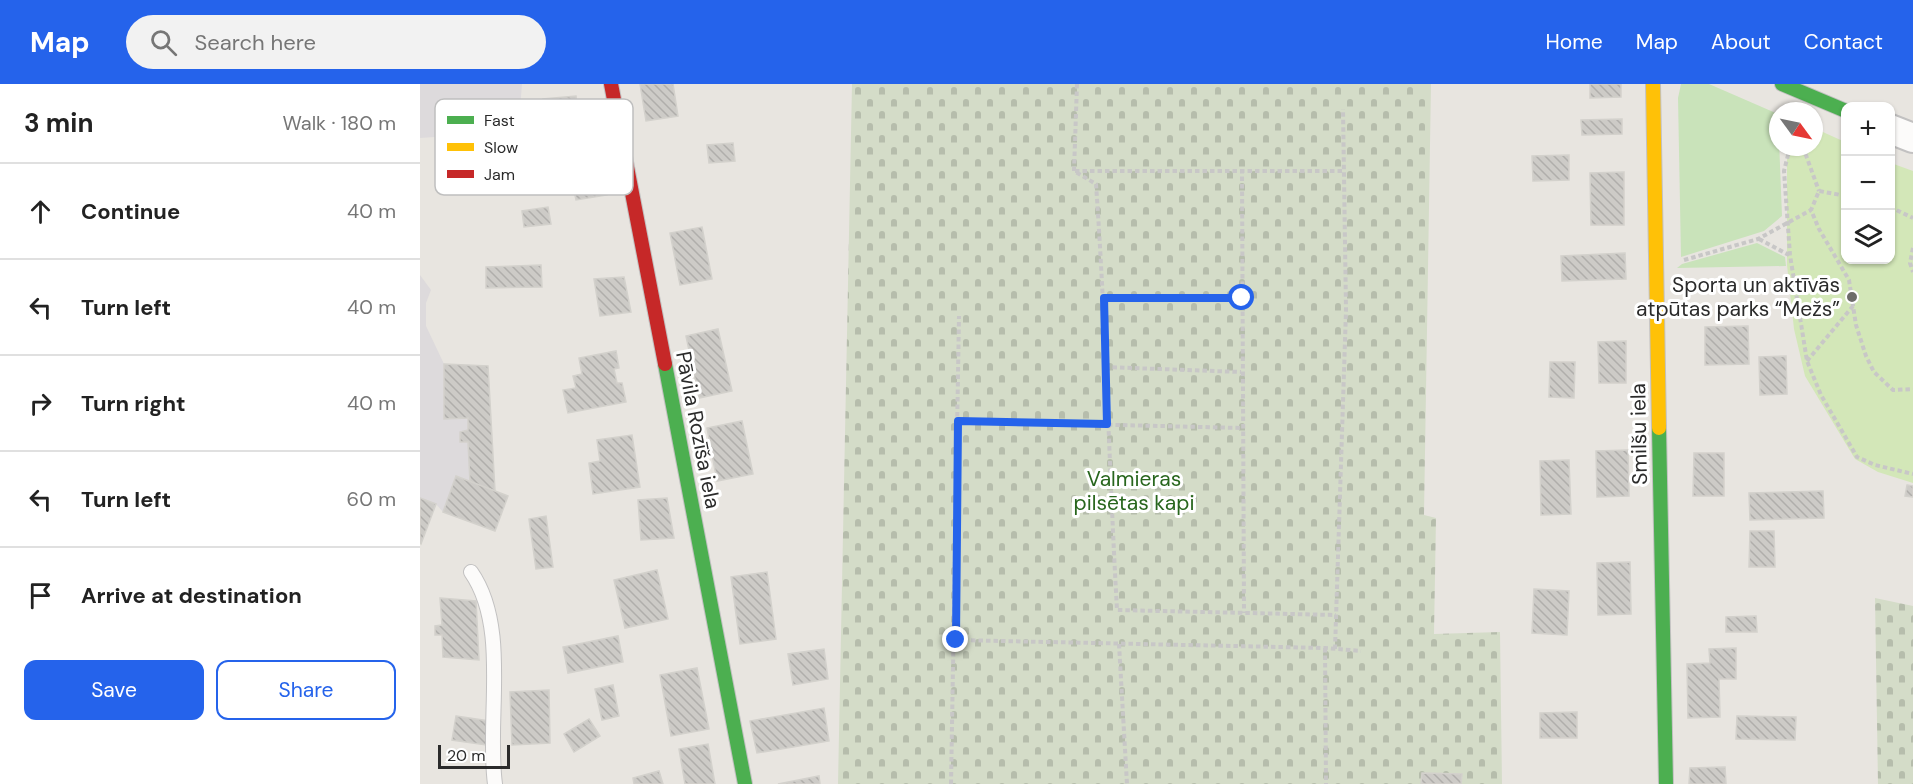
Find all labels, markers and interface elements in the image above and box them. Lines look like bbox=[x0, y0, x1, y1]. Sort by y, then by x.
search box bbox=[126, 15, 546, 69]
text: Map bbox=[30, 24, 90, 61]
icon: search bbox=[147, 26, 180, 59]
text: Search here bbox=[195, 28, 316, 57]
text: Home bbox=[1545, 28, 1603, 56]
text: Map bbox=[1636, 28, 1678, 56]
text: About bbox=[1711, 28, 1771, 56]
text: Contact bbox=[1804, 28, 1883, 56]
legend bbox=[435, 99, 633, 195]
north arrow bbox=[1769, 102, 1823, 156]
map controls bbox=[1841, 102, 1895, 264]
button: + bbox=[1841, 102, 1895, 156]
text: 3 min bbox=[24, 106, 93, 140]
text: Walk · 180 m bbox=[282, 110, 396, 136]
text: Fast bbox=[484, 110, 515, 131]
text: Slow bbox=[484, 137, 518, 158]
button: − bbox=[1841, 156, 1895, 210]
text: Jam bbox=[484, 164, 515, 185]
icon: ahead bbox=[24, 195, 57, 228]
text: Continue bbox=[81, 197, 180, 226]
text: 40 m bbox=[347, 198, 396, 224]
button: layers bbox=[1841, 210, 1895, 264]
place label: Sporta un aktīvās atpūtas parks “Mežs” bbox=[1636, 271, 1840, 323]
route start bbox=[1228, 284, 1254, 310]
marker: Sporta un aktīvās atpūtas parks “Mežs” bbox=[1845, 290, 1859, 304]
icon: left bbox=[24, 291, 57, 324]
text: Turn left bbox=[81, 293, 171, 322]
text: 40 m bbox=[347, 294, 396, 320]
street label: Pāvila Rozīša iela bbox=[669, 349, 727, 511]
street label: Smilšu iela bbox=[1624, 383, 1654, 485]
icon: right bbox=[24, 387, 57, 420]
text: Turn right bbox=[81, 389, 186, 418]
text: 40 m bbox=[347, 390, 396, 416]
park label: Valmieras pilsētas kapi bbox=[1074, 465, 1194, 517]
icon: left bbox=[24, 483, 57, 516]
text: Turn left bbox=[81, 485, 171, 514]
text: 60 m bbox=[347, 486, 396, 512]
icon: arrive bbox=[24, 579, 57, 612]
text: Arrive at destination bbox=[81, 581, 302, 610]
route end bbox=[942, 626, 968, 652]
button: Save bbox=[24, 660, 204, 720]
button: Share bbox=[216, 660, 396, 720]
scale bar bbox=[438, 742, 510, 770]
text: 20 m bbox=[447, 745, 486, 766]

